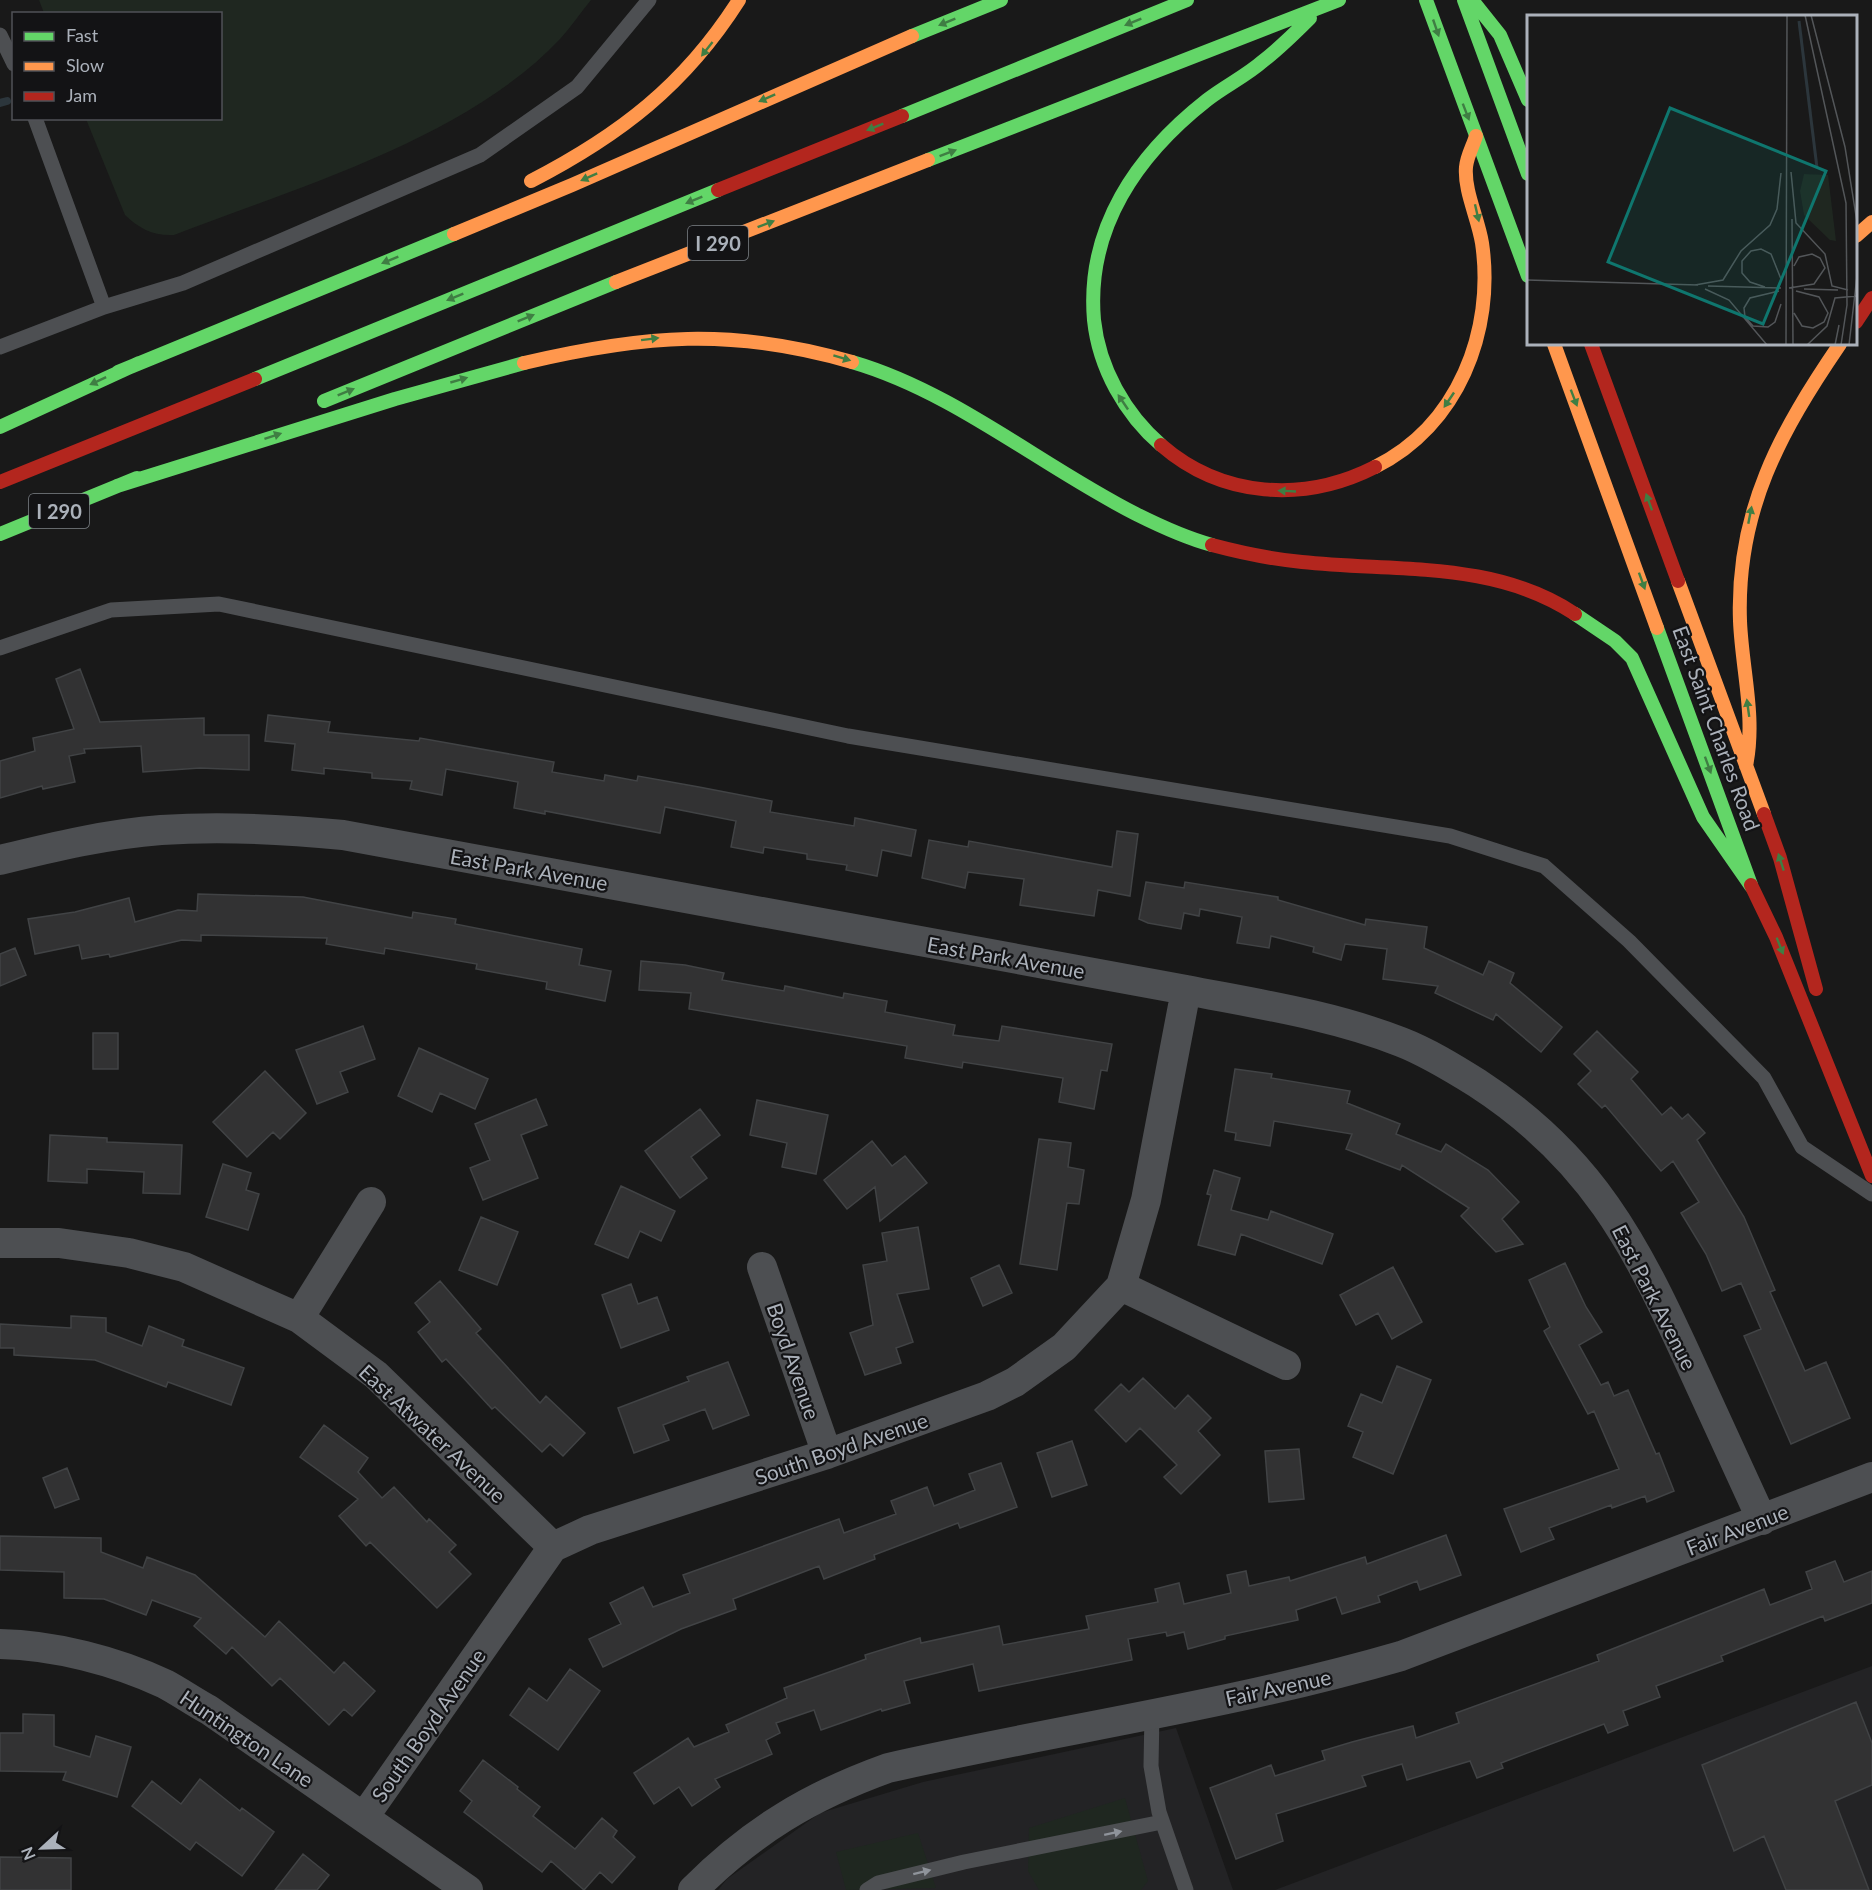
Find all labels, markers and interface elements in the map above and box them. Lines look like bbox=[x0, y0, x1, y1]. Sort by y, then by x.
legend bbox=[12, 12, 222, 120]
inset map bbox=[1527, 15, 1857, 345]
one-way arrow bbox=[937, 17, 955, 27]
one-way arrow bbox=[1124, 18, 1142, 27]
one-way arrow bbox=[1431, 20, 1441, 38]
text: Fast bbox=[66, 24, 99, 46]
one-way arrow bbox=[701, 41, 713, 56]
text: Slow bbox=[66, 54, 104, 76]
text: Jam bbox=[66, 84, 97, 106]
one-way arrow bbox=[758, 93, 776, 103]
one-way arrow bbox=[1462, 103, 1472, 121]
one-way arrow bbox=[865, 122, 883, 132]
one-way arrow bbox=[939, 148, 957, 157]
one-way arrow bbox=[581, 173, 598, 182]
one-way arrow bbox=[685, 196, 703, 205]
one-way arrow bbox=[1472, 204, 1482, 222]
one-way arrow bbox=[758, 219, 776, 229]
road number: I 290 bbox=[688, 226, 748, 260]
one-way arrow bbox=[380, 255, 398, 265]
one-way arrow bbox=[446, 293, 464, 302]
one-way arrow bbox=[518, 313, 536, 323]
one-way arrow bbox=[640, 334, 659, 343]
one-way arrow bbox=[833, 354, 851, 363]
one-way arrow bbox=[450, 375, 469, 385]
one-way arrow bbox=[90, 377, 107, 386]
one-way arrow bbox=[337, 387, 355, 396]
one-way arrow bbox=[1570, 389, 1580, 407]
one-way arrow bbox=[1444, 392, 1455, 408]
one-way arrow bbox=[1117, 395, 1129, 411]
one-way arrow bbox=[264, 431, 282, 441]
one-way arrow bbox=[1277, 486, 1296, 495]
one-way arrow bbox=[1644, 493, 1654, 511]
road number: I 290 bbox=[29, 494, 89, 528]
one-way arrow bbox=[1746, 505, 1755, 524]
one-way arrow bbox=[1637, 572, 1647, 590]
street label: East Saint Charles Road bbox=[1668, 622, 1766, 834]
one-way arrow bbox=[1744, 699, 1753, 718]
one-way arrow bbox=[1703, 756, 1713, 774]
street label: East Park Avenue bbox=[448, 843, 610, 895]
one-way arrow bbox=[1776, 853, 1786, 871]
street label: East Park Avenue bbox=[925, 931, 1087, 983]
one-way arrow bbox=[1775, 937, 1785, 955]
street label: East Park Avenue bbox=[1608, 1220, 1702, 1374]
street label: Boyd Avenue bbox=[762, 1299, 826, 1423]
street label: East Atwater Avenue bbox=[354, 1359, 512, 1507]
street label: South Boyd Avenue bbox=[751, 1407, 931, 1489]
street label: Fair Avenue bbox=[1682, 1498, 1792, 1560]
street label: South Boyd Avenue bbox=[366, 1644, 490, 1806]
street label: Fair Avenue bbox=[1223, 1664, 1333, 1710]
street label: Huntington Lane bbox=[176, 1684, 318, 1792]
north arrow bbox=[12, 1818, 72, 1878]
one-way arrow bbox=[1104, 1828, 1123, 1837]
text: N bbox=[17, 1845, 39, 1863]
one-way arrow bbox=[913, 1867, 931, 1877]

